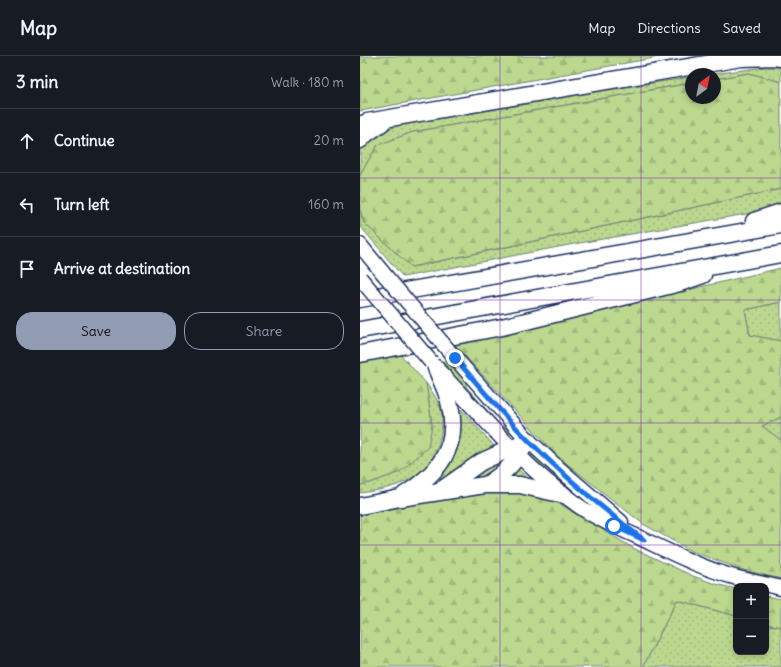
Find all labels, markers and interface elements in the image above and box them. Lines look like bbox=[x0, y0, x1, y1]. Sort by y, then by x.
text: Map bbox=[20, 16, 57, 40]
text: Map bbox=[588, 19, 615, 37]
text: Directions bbox=[637, 19, 701, 37]
text: Saved bbox=[723, 19, 761, 37]
north arrow bbox=[685, 68, 721, 104]
text: 3 min bbox=[16, 71, 58, 93]
text: Walk · 180 m bbox=[271, 74, 344, 91]
icon: ahead bbox=[16, 130, 38, 152]
text: Continue bbox=[54, 131, 115, 150]
text: 20 m bbox=[314, 132, 344, 149]
icon: left bbox=[16, 194, 38, 216]
text: Turn left bbox=[54, 195, 109, 214]
text: 160 m bbox=[308, 196, 344, 213]
icon: arrive bbox=[16, 258, 38, 280]
text: Arrive at destination bbox=[54, 259, 190, 278]
button: Save bbox=[16, 312, 176, 350]
button: Share bbox=[184, 312, 344, 350]
route end bbox=[446, 349, 464, 367]
route start bbox=[605, 517, 623, 535]
map controls bbox=[733, 583, 769, 655]
button: + bbox=[733, 583, 769, 619]
button: − bbox=[733, 619, 769, 655]

